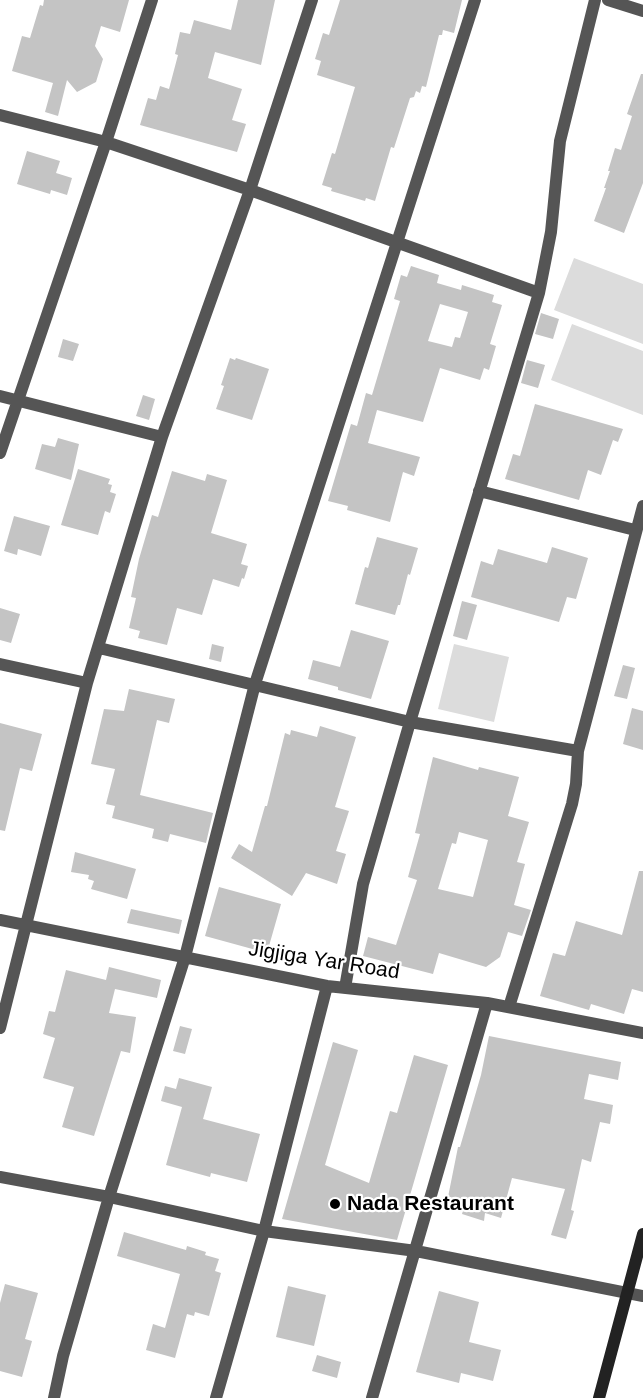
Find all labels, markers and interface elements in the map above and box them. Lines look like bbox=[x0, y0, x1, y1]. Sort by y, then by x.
street label: Jigjiga Yar Road bbox=[247, 937, 401, 985]
place label: Nada Restaurant bbox=[347, 1191, 514, 1217]
marker: Nada Restaurant bbox=[328, 1197, 342, 1211]

